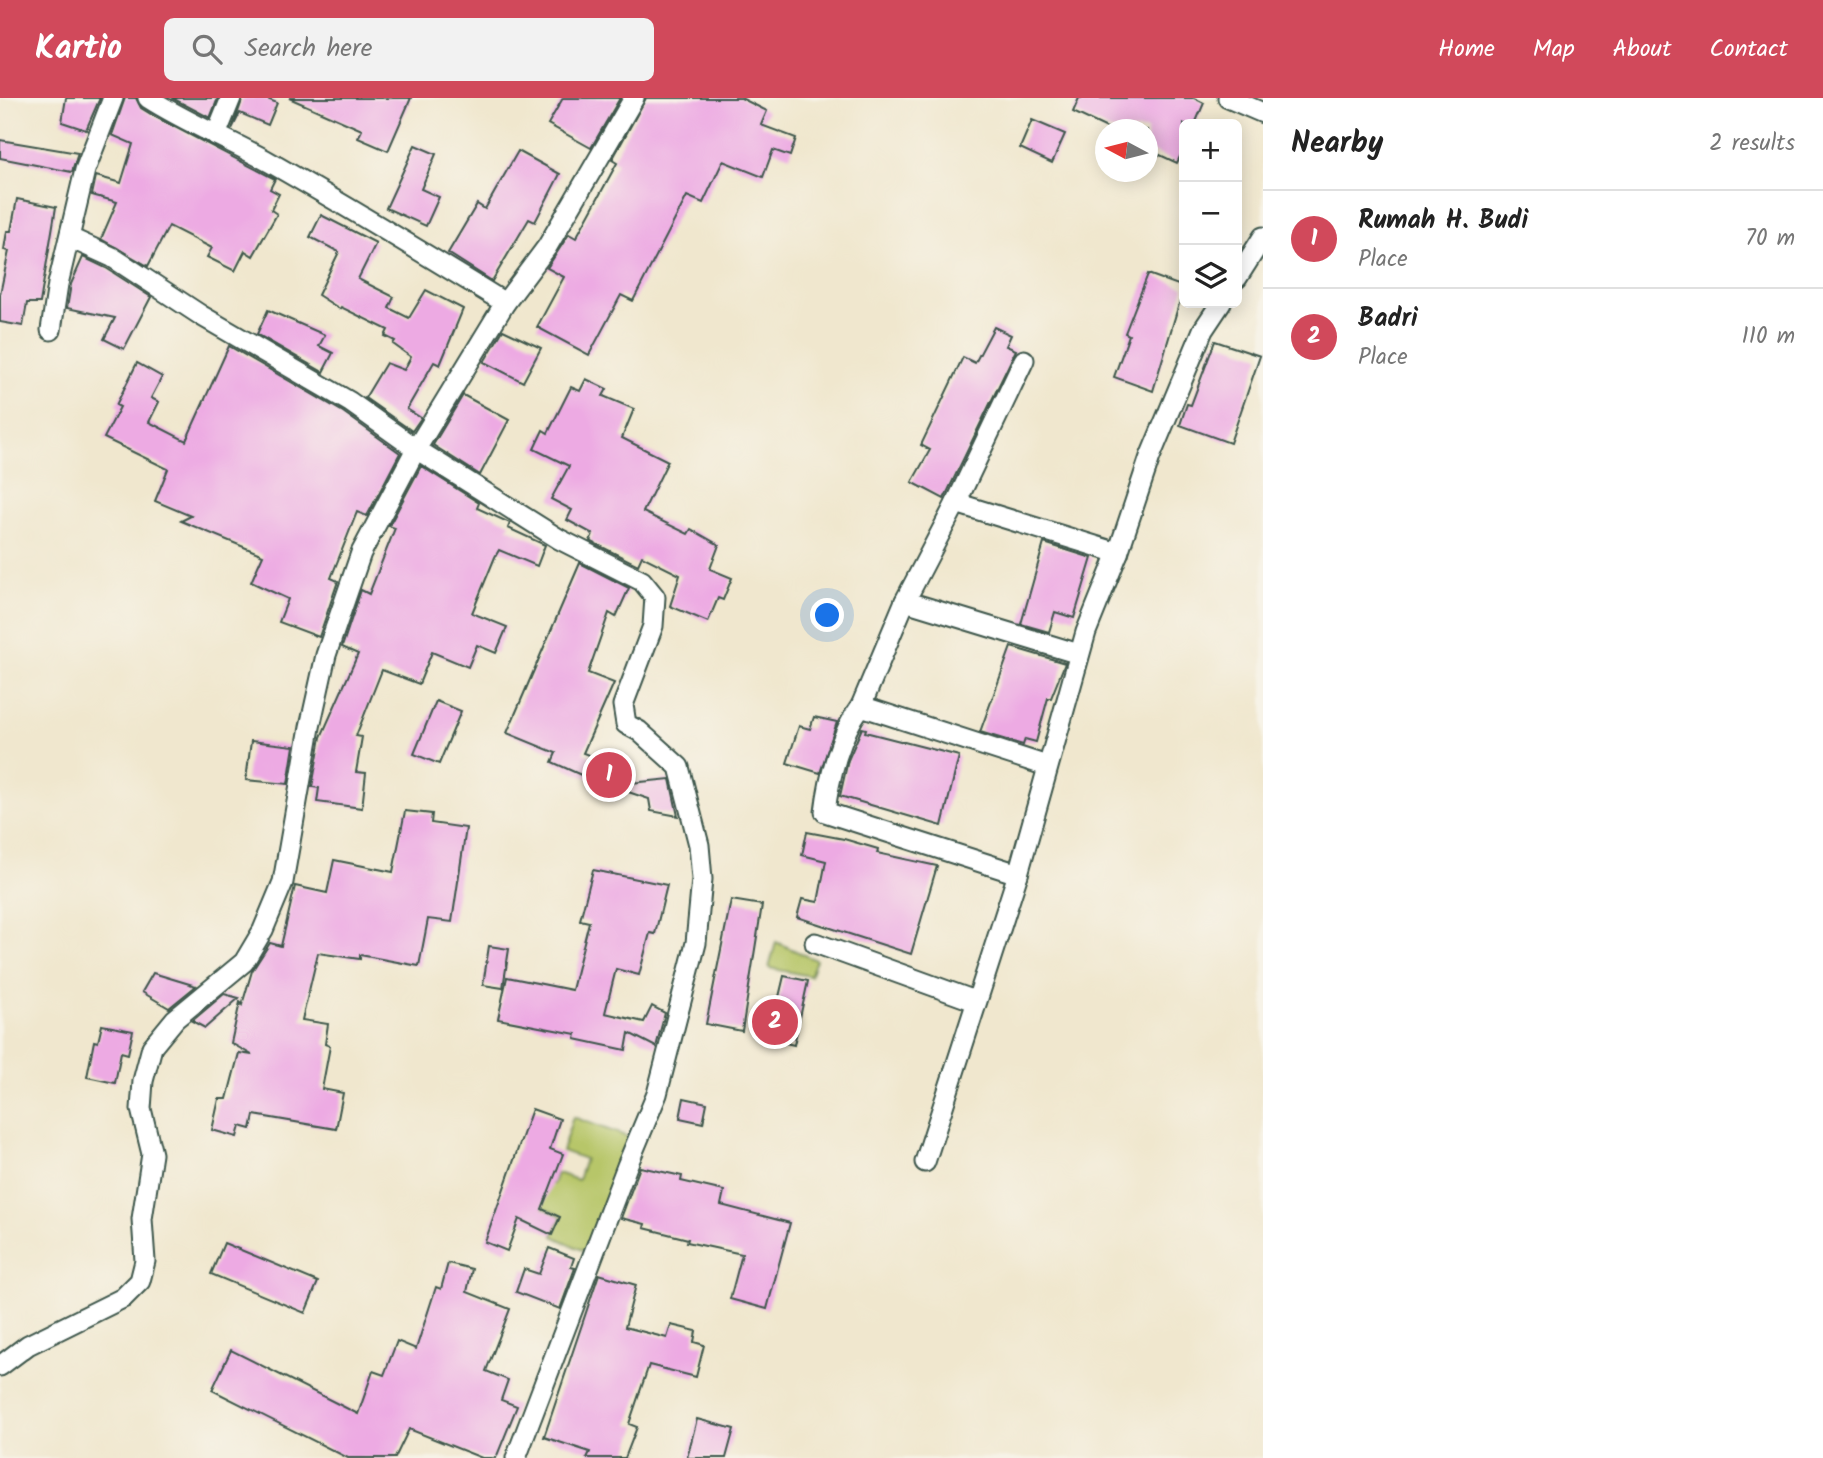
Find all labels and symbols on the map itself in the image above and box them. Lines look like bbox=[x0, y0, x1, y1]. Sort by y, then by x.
north arrow bbox=[1095, 119, 1158, 182]
your location bbox=[810, 598, 844, 632]
pin: 1 bbox=[586, 749, 632, 801]
pin: 2 bbox=[752, 996, 798, 1048]

